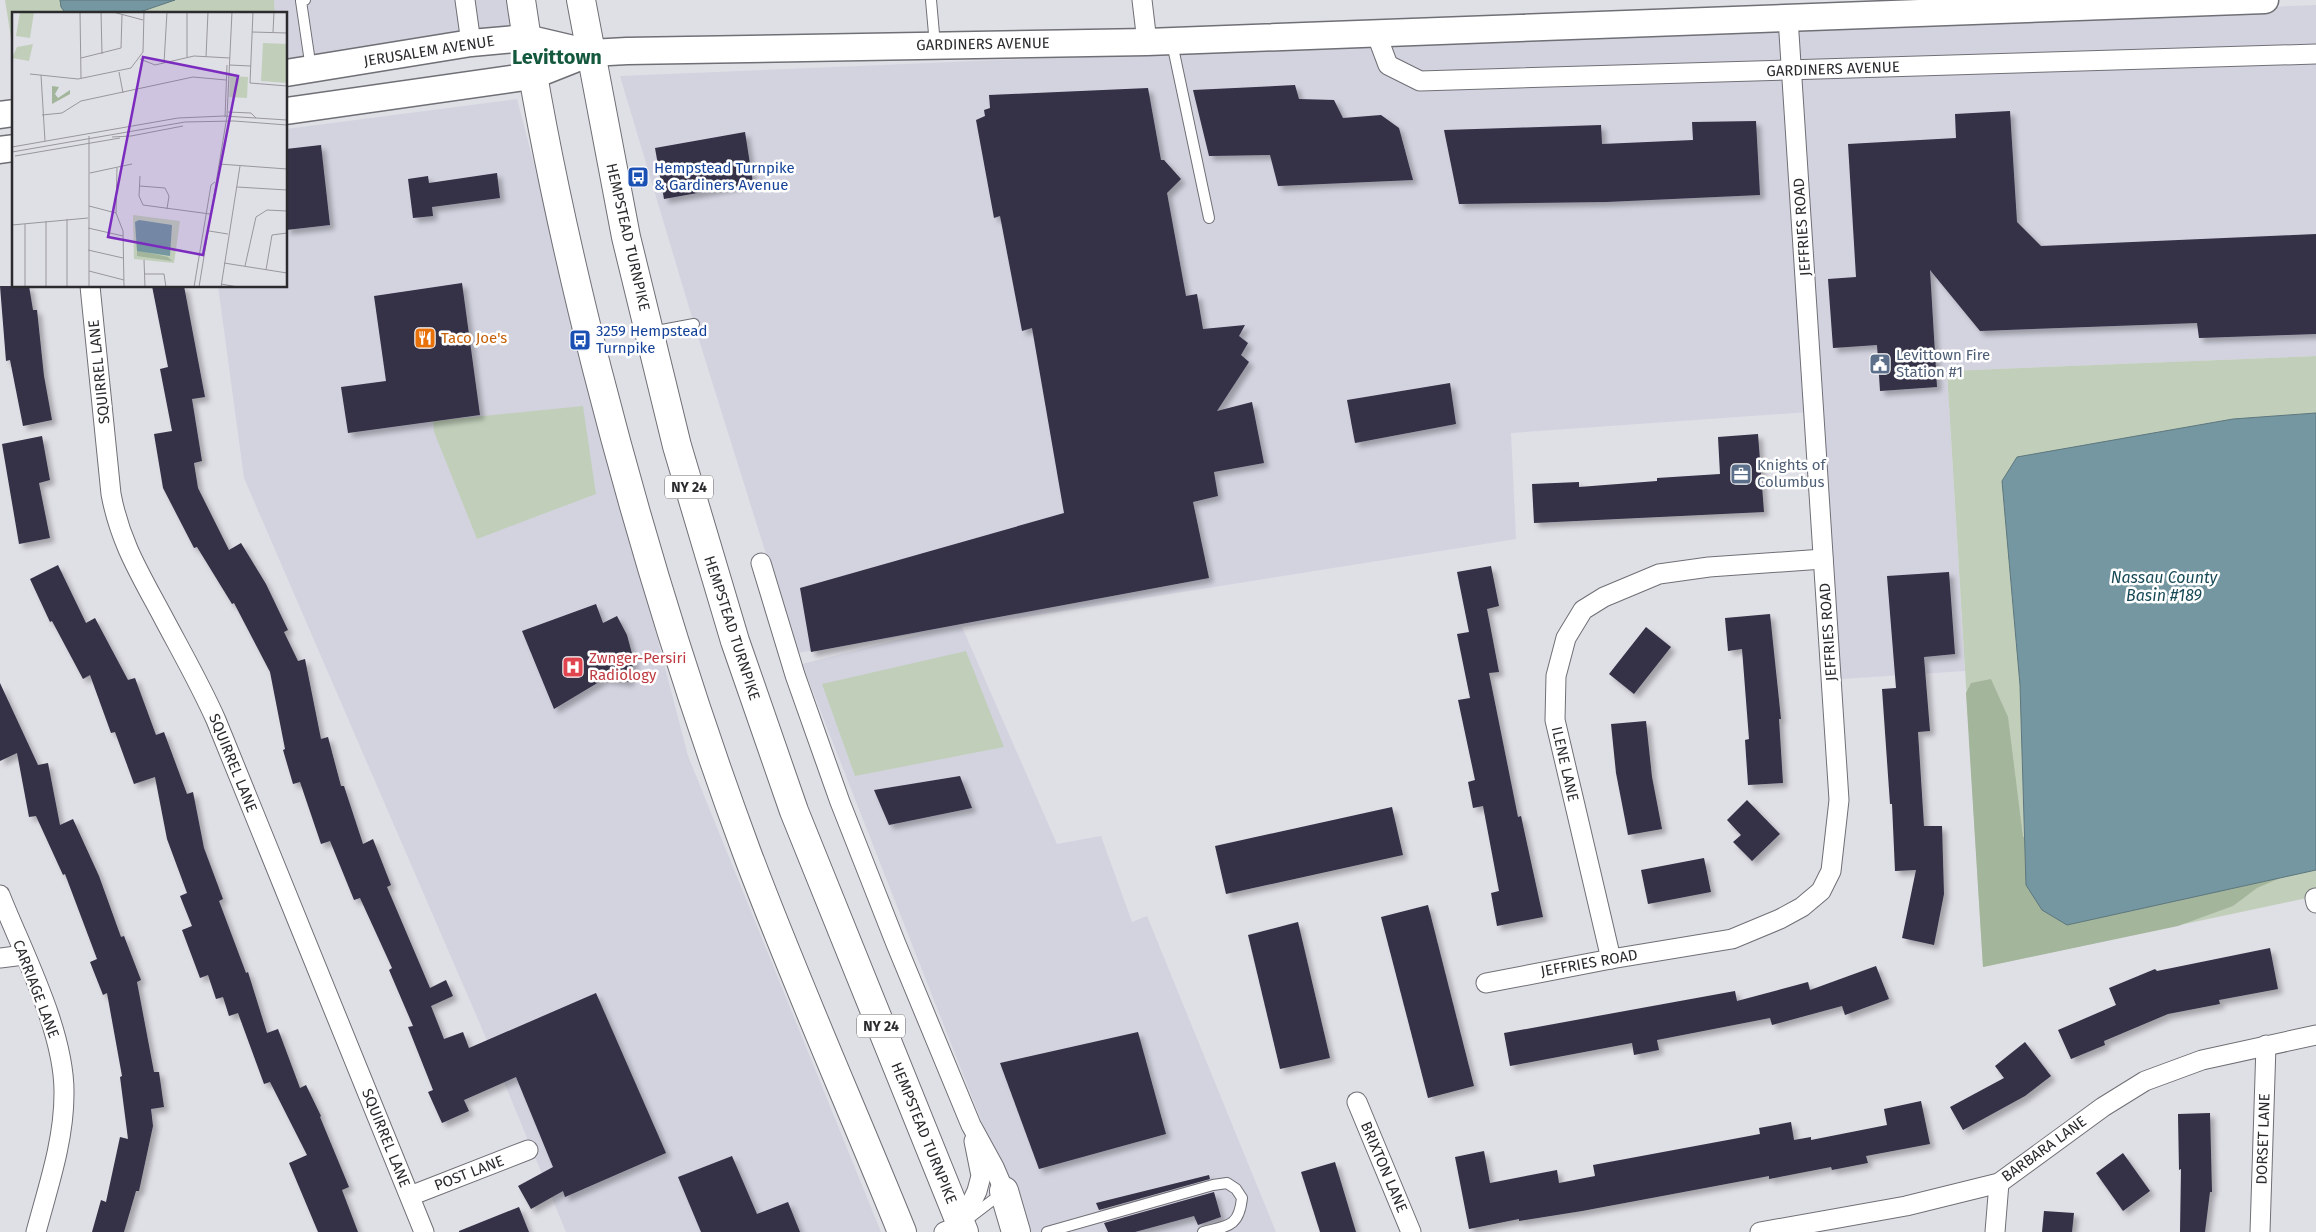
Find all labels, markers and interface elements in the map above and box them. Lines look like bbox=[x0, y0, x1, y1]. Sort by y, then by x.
inset map bbox=[12, 12, 288, 288]
street label: JERUSALEM AVENUE bbox=[362, 32, 496, 70]
street label: GARDINERS AVENUE bbox=[916, 34, 1050, 54]
district label: Levittown bbox=[512, 45, 602, 69]
street label: GARDINERS AVENUE bbox=[1766, 58, 1900, 80]
place label: Hempstead Turnpike & Gardiners Avenue bbox=[654, 159, 795, 194]
street label: HEMPSTEAD TURNPIKE bbox=[602, 161, 654, 313]
bus stop icon: Hempstead Turnpike & Gardiners Avenue bbox=[626, 165, 650, 189]
street label: JEFFRIES ROAD bbox=[1790, 177, 1814, 277]
street label: SQUIRREL LANE bbox=[85, 319, 113, 425]
place label: 3259 Hempstead Turnpike bbox=[596, 322, 707, 357]
restaurant icon: Taco Joe's bbox=[413, 326, 437, 350]
bus stop icon: 3259 Hempstead Turnpike bbox=[568, 328, 592, 352]
place label: Taco Joe's bbox=[441, 329, 507, 347]
place label: Levittown Fire Station #1 bbox=[1896, 346, 1990, 381]
public building icon: Levittown Fire Station #1 bbox=[1868, 352, 1892, 376]
place label: Knights of Columbus bbox=[1757, 456, 1827, 491]
office icon: Knights of Columbus bbox=[1729, 462, 1753, 486]
road number: NY 24 bbox=[665, 476, 713, 498]
street label: HEMPSTEAD TURNPIKE bbox=[700, 553, 764, 703]
water label: Nassau County Basin #189 bbox=[2111, 568, 2219, 605]
street label: JEFFRIES ROAD bbox=[1816, 582, 1840, 682]
place label: Zwnger-Persiri Radiology bbox=[589, 649, 687, 684]
hospital icon: Zwnger-Persiri Radiology bbox=[561, 655, 585, 679]
street label: SQUIRREL LANE bbox=[205, 711, 261, 815]
street label: ILENE LANE bbox=[1548, 725, 1582, 803]
street label: CARRIAGE LANE bbox=[9, 937, 63, 1041]
street label: JEFFRIES ROAD bbox=[1539, 946, 1639, 980]
road number: NY 24 bbox=[857, 1014, 905, 1038]
street label: HEMPSTEAD TURNPIKE bbox=[887, 1060, 961, 1206]
street label: SQUIRREL LANE bbox=[358, 1086, 414, 1190]
street label: DORSET LANE bbox=[2252, 1093, 2274, 1185]
street label: BARBARA LANE bbox=[1998, 1112, 2090, 1186]
street label: BRIXTON LANE bbox=[1357, 1119, 1411, 1215]
street label: POST LANE bbox=[432, 1152, 506, 1194]

